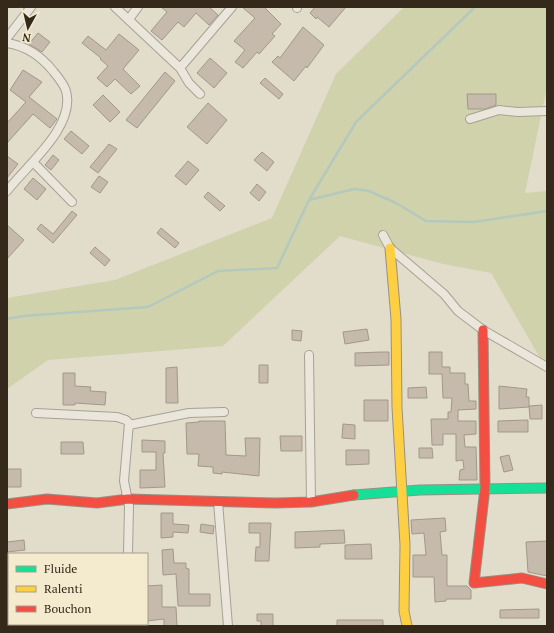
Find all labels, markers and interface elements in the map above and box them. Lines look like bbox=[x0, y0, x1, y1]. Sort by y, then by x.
north arrow bbox=[8, 8, 48, 48]
text: N bbox=[21, 30, 32, 45]
legend bbox=[8, 553, 148, 625]
text: Fluide bbox=[44, 561, 77, 576]
text: Ralenti bbox=[44, 581, 83, 596]
text: Bouchon bbox=[44, 601, 91, 616]

